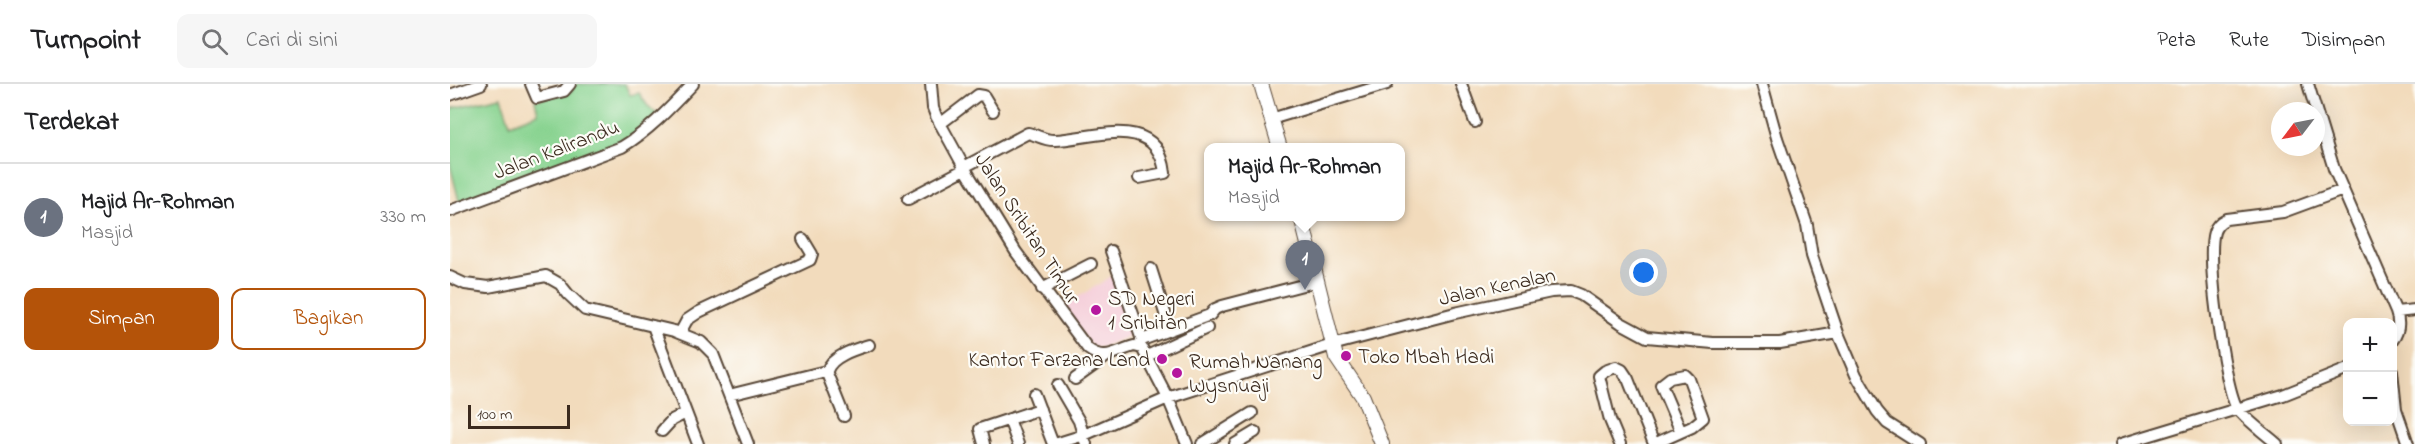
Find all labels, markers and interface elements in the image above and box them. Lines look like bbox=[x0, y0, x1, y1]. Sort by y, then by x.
search box bbox=[177, 14, 597, 68]
text: Turnpoint bbox=[30, 21, 141, 62]
icon: search bbox=[198, 25, 231, 58]
text: Cari di sini bbox=[246, 25, 338, 57]
text: Peta bbox=[2157, 26, 2196, 56]
text: Rute bbox=[2229, 26, 2269, 56]
text: Disimpan bbox=[2302, 26, 2385, 56]
north arrow bbox=[2271, 102, 2325, 156]
text: Terdekat bbox=[24, 104, 119, 142]
street label: Jalan Kalirandu bbox=[489, 113, 624, 189]
popup bbox=[1204, 143, 1405, 221]
street label: Jalan Sribitan Timur bbox=[966, 147, 1087, 311]
text: Majid Ar-Rohman bbox=[1228, 152, 1381, 184]
text: Masjid bbox=[1228, 184, 1280, 213]
text: Majid Ar-Rohman bbox=[81, 187, 234, 219]
text: 1 bbox=[40, 203, 47, 232]
text: 330 m bbox=[380, 203, 426, 232]
text: Masjid bbox=[81, 219, 133, 248]
pin: 1 bbox=[1286, 240, 1324, 290]
your location bbox=[1629, 258, 1658, 287]
street label: Jalan Kenalan bbox=[1436, 261, 1559, 315]
place label: SD Negeri 1 Sribitan bbox=[1108, 285, 1195, 339]
button: Simpan bbox=[24, 288, 219, 350]
button: Bagikan bbox=[231, 288, 426, 350]
marker: SD Negeri 1 Sribitan bbox=[1089, 303, 1103, 317]
map controls bbox=[2343, 318, 2397, 426]
button: + bbox=[2343, 318, 2397, 372]
place label: Toko Mbah Hadi bbox=[1358, 343, 1494, 373]
place label: Kantor Farzana Land bbox=[969, 346, 1150, 376]
place label: Rumah Nanang Wysnuaji bbox=[1189, 348, 1322, 404]
marker: Toko Mbah Hadi bbox=[1339, 349, 1353, 363]
marker: Kantor Farzana Land bbox=[1155, 352, 1169, 366]
marker: Rumah Nanang Wysnuaji bbox=[1170, 366, 1184, 380]
button: − bbox=[2343, 372, 2397, 426]
scale bar bbox=[468, 402, 570, 430]
text: 100 m bbox=[477, 403, 512, 427]

